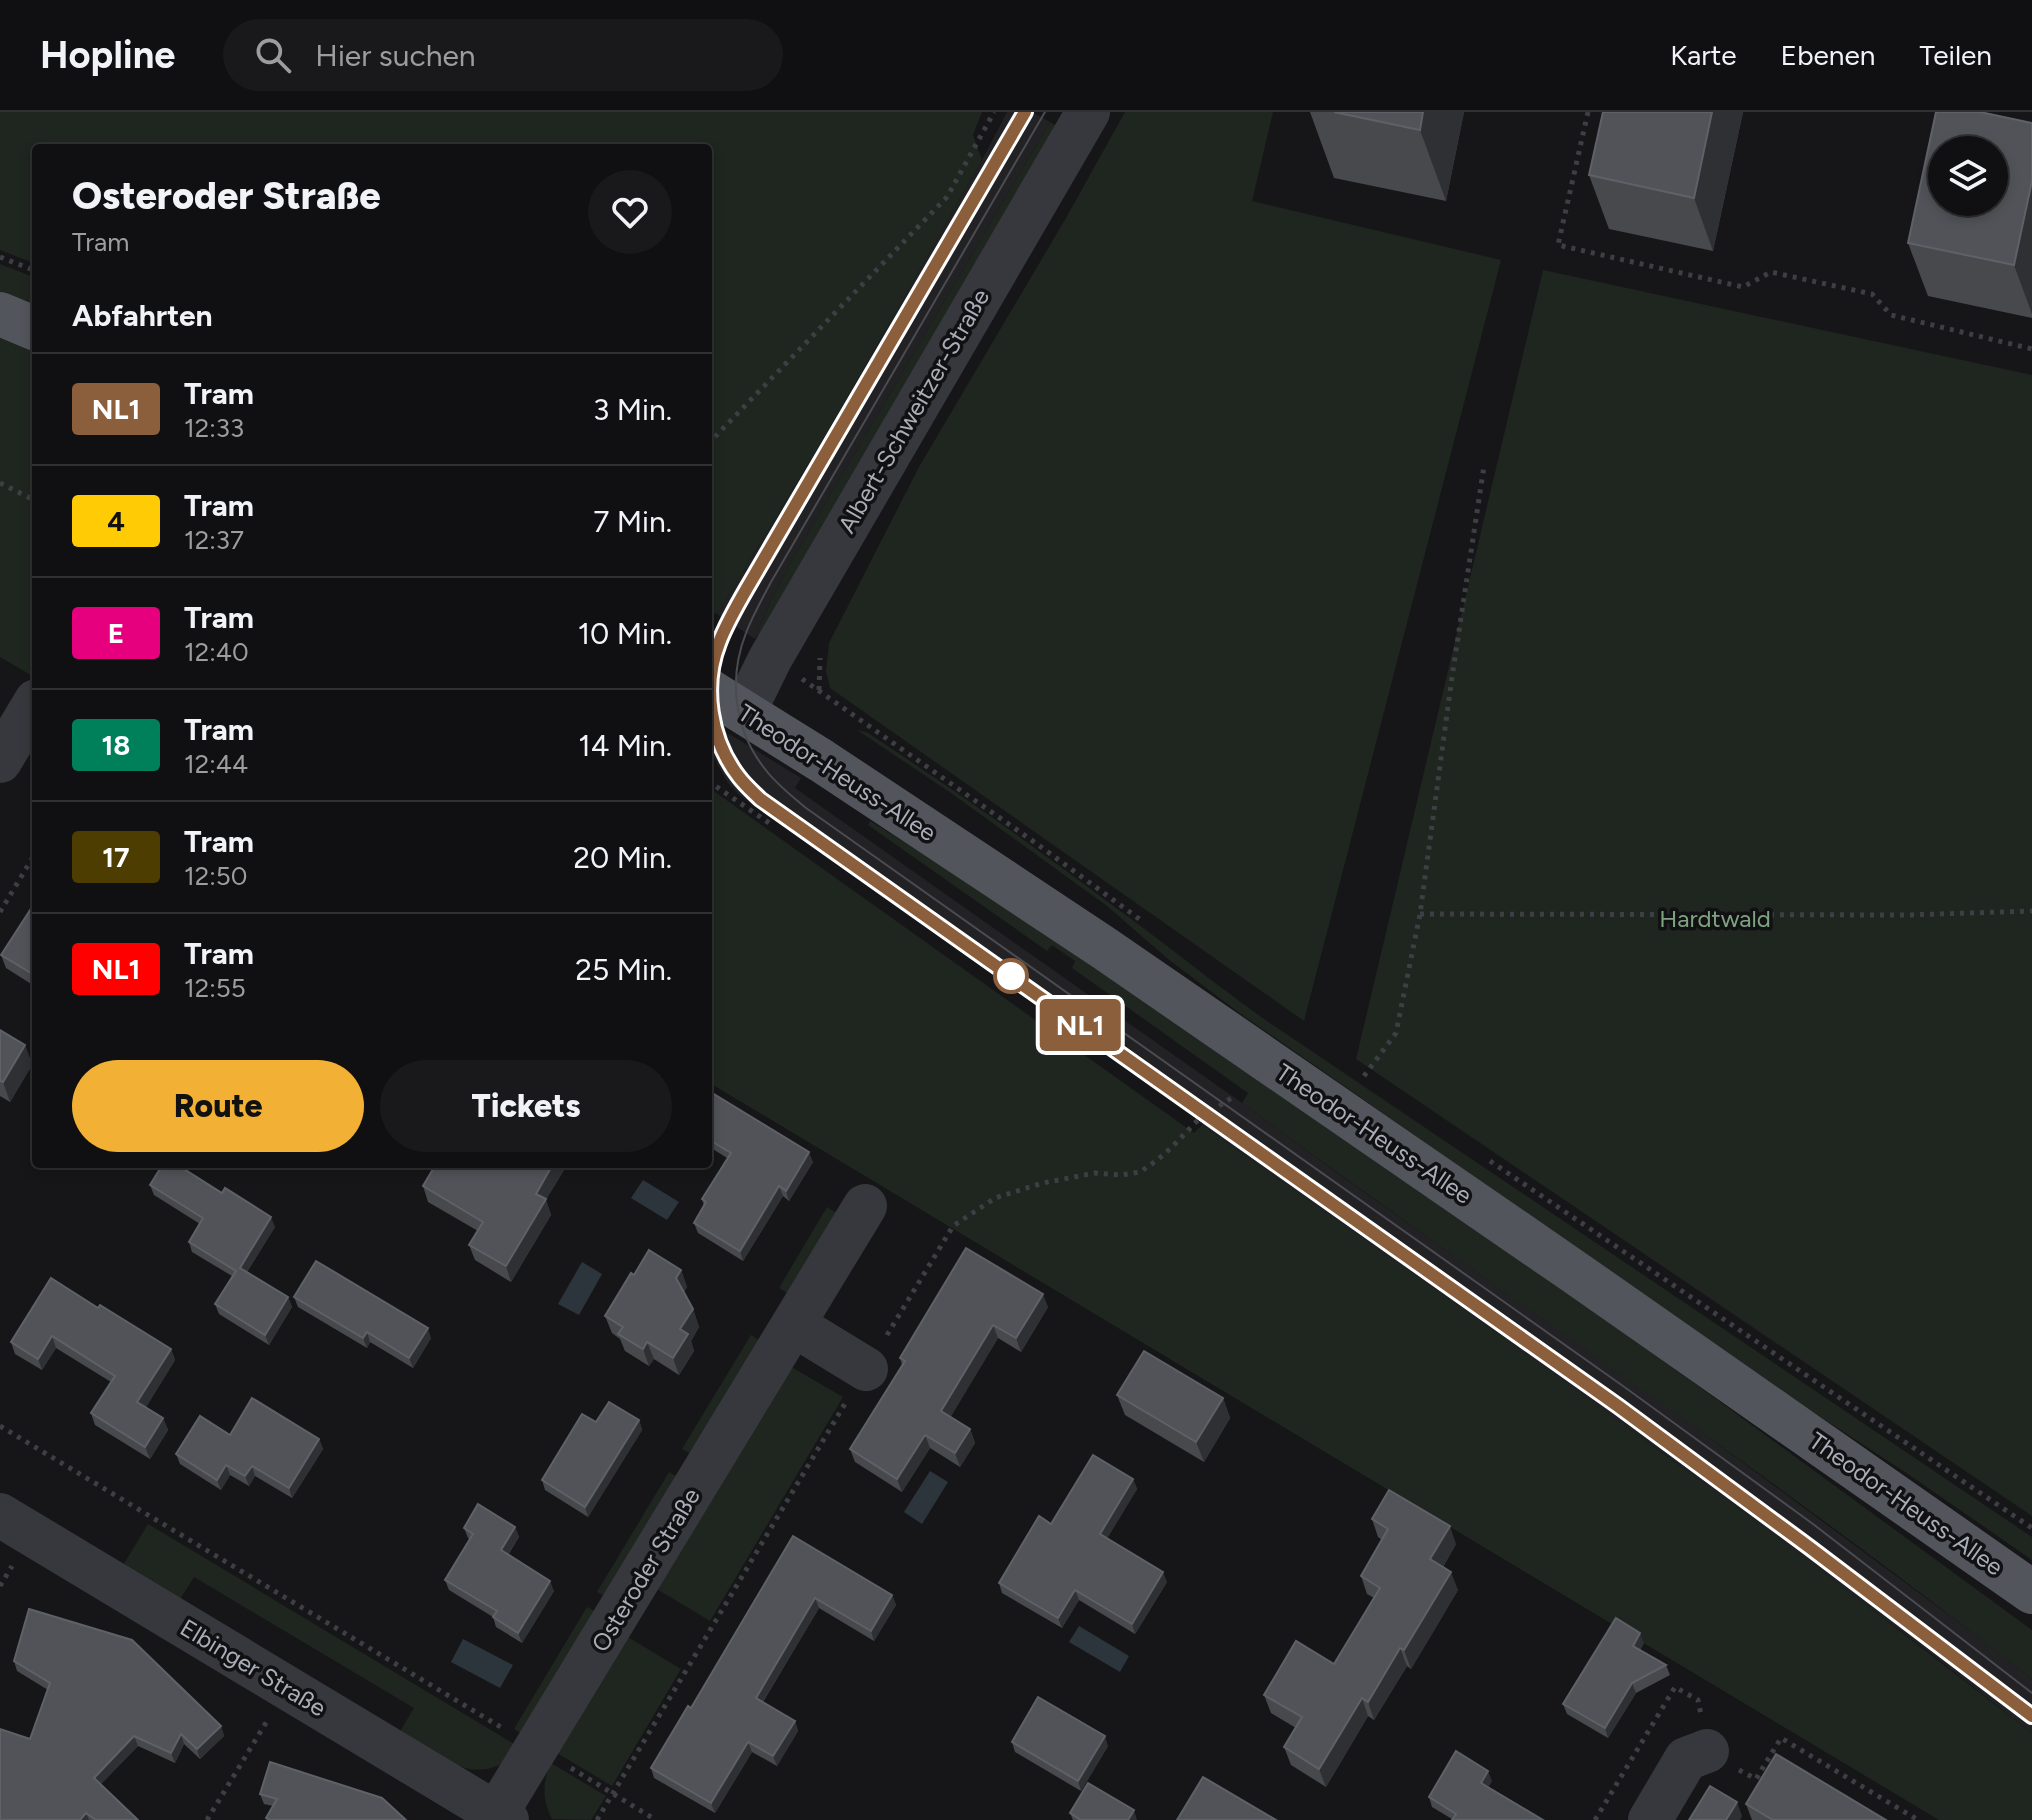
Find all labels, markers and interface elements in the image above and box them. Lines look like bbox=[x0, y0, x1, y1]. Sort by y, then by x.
search box bbox=[223, 19, 783, 91]
text: Hopline bbox=[40, 32, 175, 78]
icon: search bbox=[251, 33, 295, 77]
text: Hier suchen bbox=[315, 37, 476, 74]
text: Karte bbox=[1670, 38, 1737, 72]
text: Ebenen bbox=[1781, 38, 1875, 72]
text: Teilen bbox=[1919, 38, 1992, 72]
map controls bbox=[1928, 136, 2008, 216]
button: layers bbox=[1928, 136, 2008, 216]
button: heart bbox=[588, 170, 672, 254]
text: Osteroder Straße bbox=[72, 173, 381, 219]
text: Tram bbox=[72, 226, 129, 258]
street label: Albert-Schweitzer-Straße bbox=[832, 284, 995, 538]
text: Abfahrten bbox=[72, 297, 213, 334]
text: Tram bbox=[184, 375, 254, 412]
text: 3 Min. bbox=[593, 391, 672, 428]
text: NL1 bbox=[92, 392, 140, 426]
text: 12:33 bbox=[184, 412, 244, 444]
text: Tram bbox=[184, 487, 254, 524]
text: 7 Min. bbox=[593, 503, 672, 540]
text: 4 bbox=[107, 504, 125, 538]
text: 12:37 bbox=[184, 524, 244, 556]
text: Tram bbox=[184, 599, 254, 636]
text: 10 Min. bbox=[578, 615, 672, 652]
text: E bbox=[108, 616, 124, 650]
text: 12:40 bbox=[184, 636, 249, 668]
street label: Theodor-Heuss-Allee bbox=[733, 698, 941, 847]
text: Tram bbox=[184, 711, 254, 748]
text: 14 Min. bbox=[578, 727, 672, 764]
text: 18 bbox=[102, 728, 130, 762]
text: 12:44 bbox=[184, 748, 248, 780]
text: Tram bbox=[184, 823, 254, 860]
text: 20 Min. bbox=[573, 839, 672, 876]
text: 17 bbox=[102, 840, 130, 874]
text: 12:50 bbox=[184, 860, 247, 892]
park label: Hardtwald bbox=[1659, 904, 1771, 933]
text: Tram bbox=[184, 935, 254, 972]
text: 25 Min. bbox=[575, 951, 672, 988]
text: NL1 bbox=[92, 952, 140, 986]
unlabelled marker bbox=[994, 959, 1028, 993]
text: 12:55 bbox=[184, 972, 246, 1004]
line badge: NL1 bbox=[1034, 999, 1126, 1051]
text: NL1 bbox=[1056, 1008, 1104, 1042]
street label: Theodor-Heuss-Allee bbox=[1271, 1057, 1478, 1210]
button: Route bbox=[72, 1060, 364, 1152]
button: Tickets bbox=[380, 1060, 672, 1152]
street label: Theodor-Heuss-Allee bbox=[1804, 1426, 2009, 1581]
street label: Osteroder Straße bbox=[585, 1483, 706, 1657]
street label: Elbinger Straße bbox=[175, 1613, 331, 1722]

